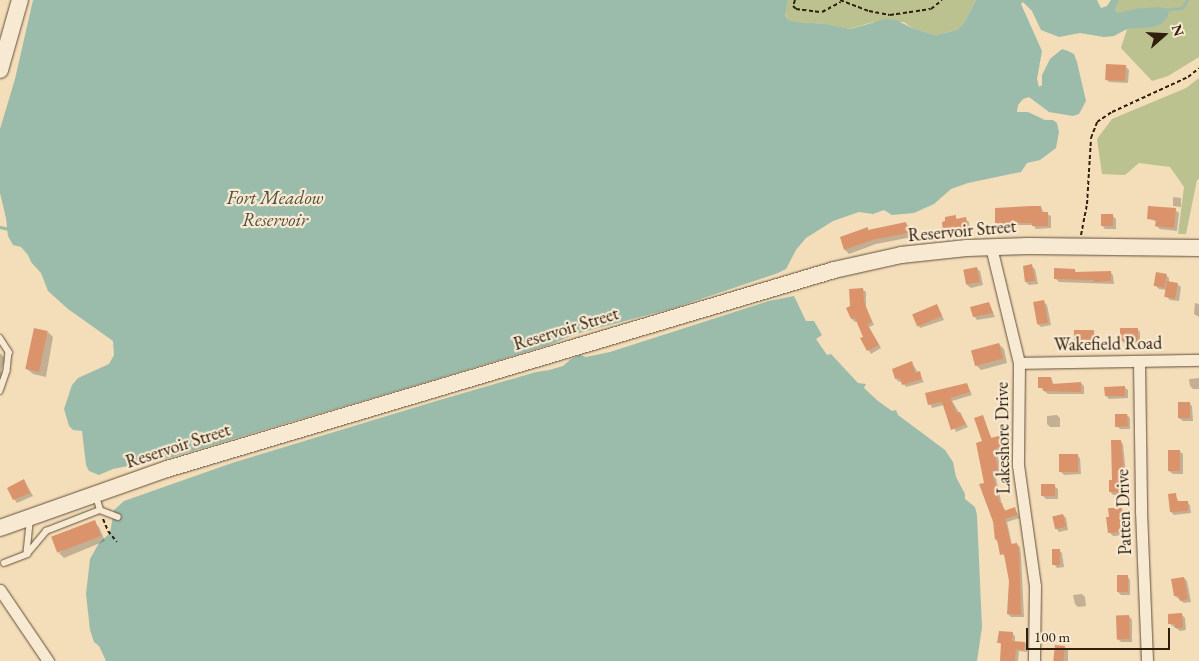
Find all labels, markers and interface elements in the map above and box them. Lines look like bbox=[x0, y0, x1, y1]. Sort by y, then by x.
north arrow bbox=[1139, 10, 1189, 60]
text: N bbox=[1168, 22, 1189, 38]
water label: Fort Meadow Reservoir bbox=[227, 187, 323, 231]
street label: Reservoir Street bbox=[907, 216, 1017, 246]
street label: Reservoir Street bbox=[511, 303, 621, 355]
street label: Wakefield Road bbox=[1054, 332, 1162, 356]
street label: Lakeshore Drive bbox=[991, 382, 1015, 494]
street label: Reservoir Street bbox=[123, 419, 233, 473]
street label: Patten Drive bbox=[1112, 469, 1136, 555]
scale bar bbox=[1029, 618, 1173, 650]
text: 100 m bbox=[1034, 627, 1070, 646]

